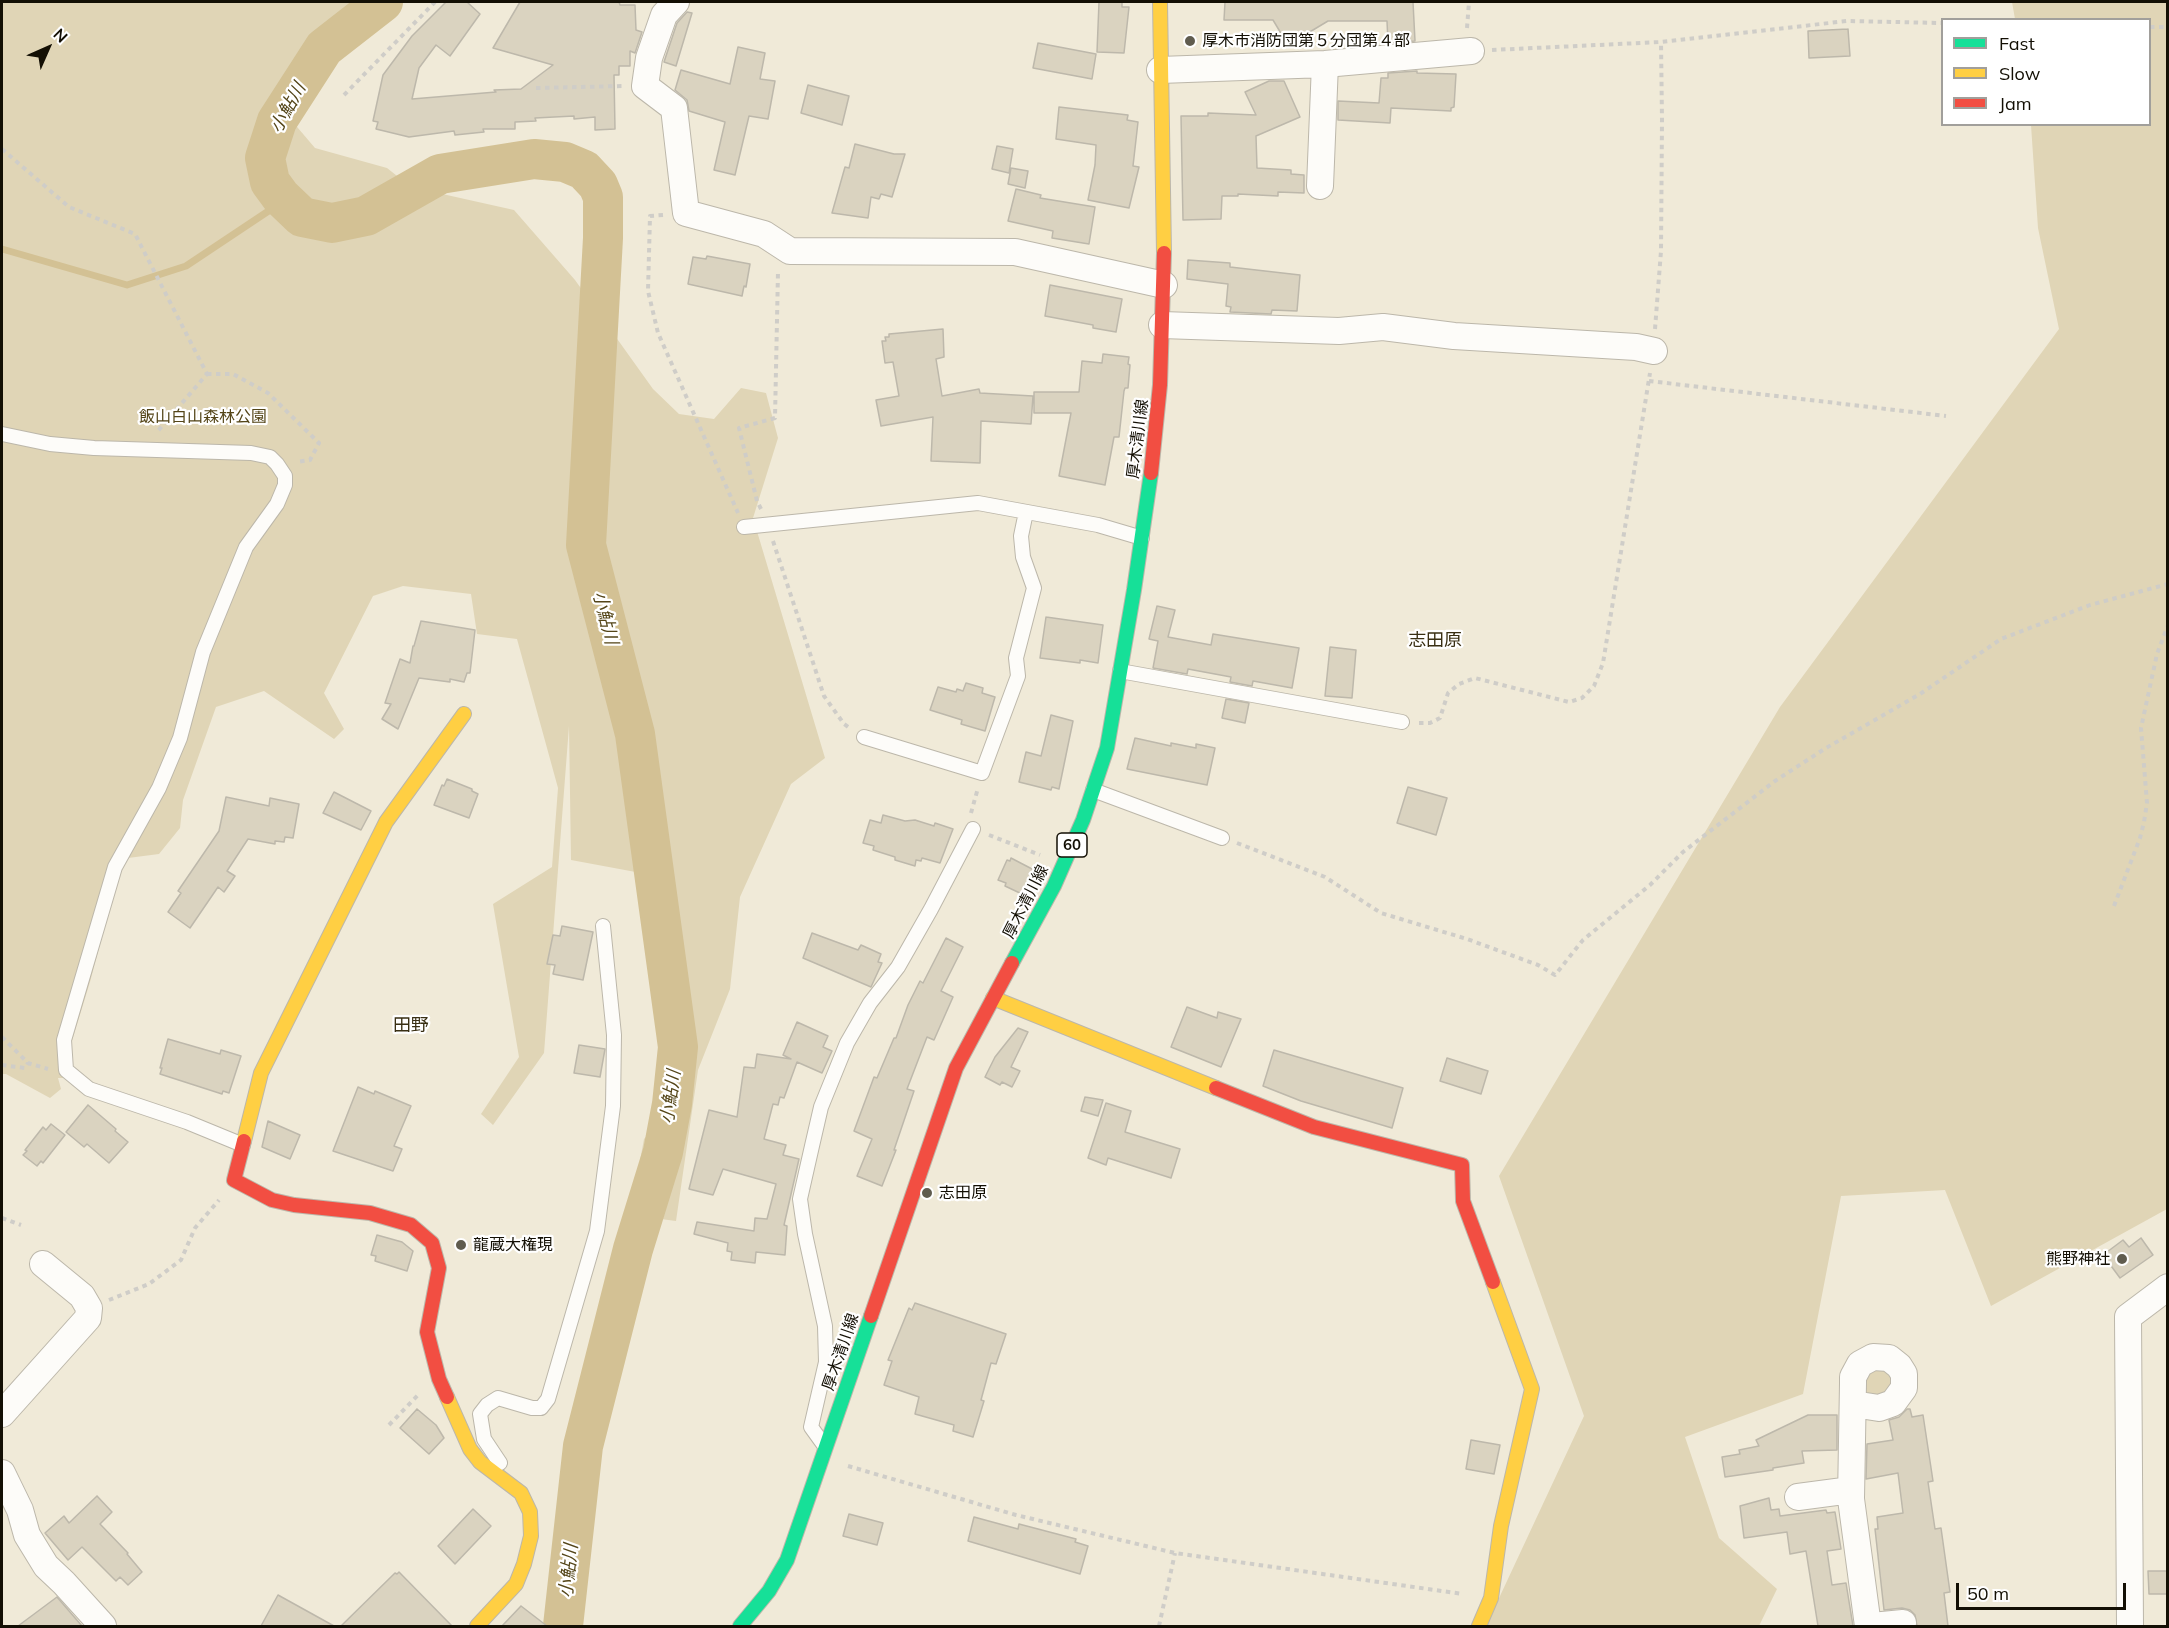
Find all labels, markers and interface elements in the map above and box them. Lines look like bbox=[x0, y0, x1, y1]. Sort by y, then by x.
north arrow bbox=[18, 18, 78, 78]
legend bbox=[1941, 18, 2151, 126]
text: N bbox=[49, 24, 72, 47]
place label: 厚木市消防団第５分団第４部 bbox=[1202, 31, 1410, 51]
text: Fast bbox=[1999, 32, 2035, 55]
marker: 厚木市消防団第５分団第４部 bbox=[1183, 34, 1197, 48]
text: Slow bbox=[1999, 62, 2040, 85]
water label: 小鮎川 bbox=[265, 79, 311, 137]
text: Jam bbox=[1999, 92, 2032, 115]
street label: 厚木清川線 bbox=[1124, 398, 1152, 480]
park label: 飯山白山森林公園 bbox=[139, 407, 267, 427]
water label: 小鮎川 bbox=[588, 589, 622, 647]
district label: 志田原 bbox=[1408, 630, 1462, 652]
road number: 60 bbox=[1057, 833, 1087, 857]
street label: 厚木清川線 bbox=[999, 862, 1053, 942]
district label: 田野 bbox=[393, 1015, 429, 1037]
water label: 小鮎川 bbox=[657, 1069, 685, 1125]
place label: 志田原 bbox=[939, 1183, 987, 1203]
marker: 志田原 bbox=[920, 1186, 934, 1200]
place label: 龍蔵大権現 bbox=[473, 1235, 553, 1255]
marker: 龍蔵大権現 bbox=[454, 1238, 468, 1252]
place label: 熊野神社 bbox=[2046, 1249, 2110, 1269]
marker: 熊野神社 bbox=[2115, 1252, 2129, 1266]
street label: 厚木清川線 bbox=[819, 1311, 863, 1393]
water label: 小鮎川 bbox=[555, 1543, 583, 1599]
scale bar bbox=[1959, 1571, 2128, 1609]
text: 50 m bbox=[1967, 1582, 2009, 1605]

